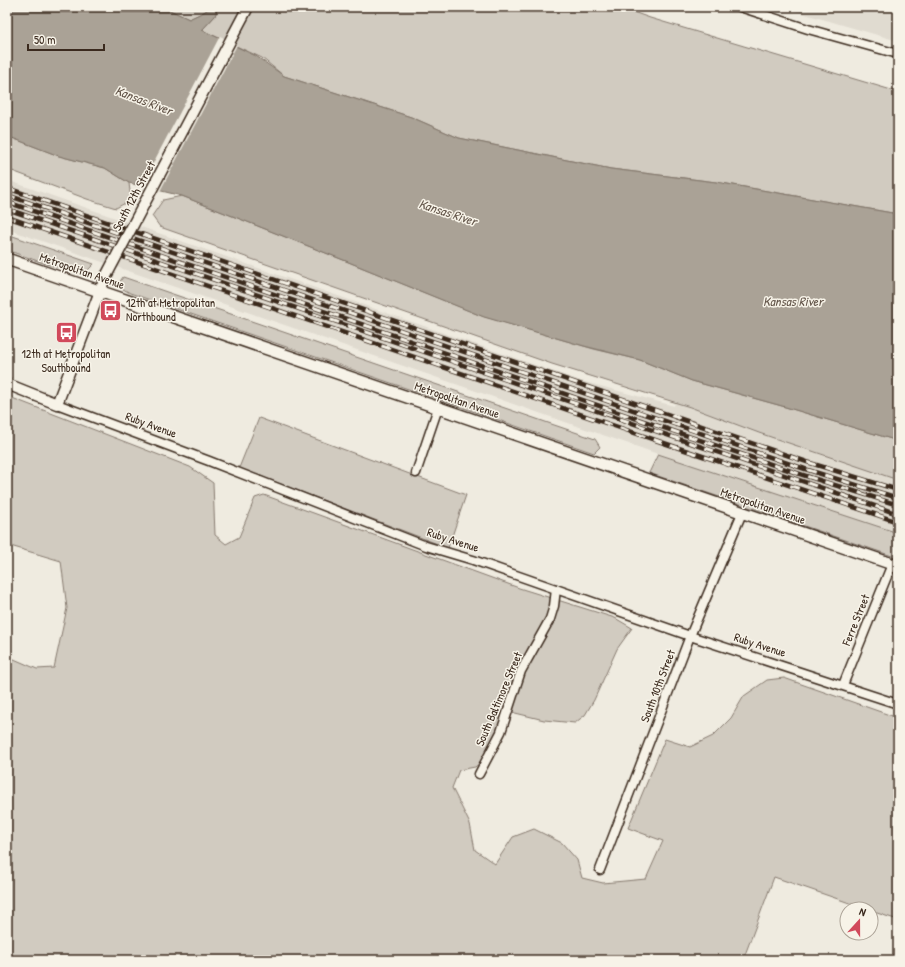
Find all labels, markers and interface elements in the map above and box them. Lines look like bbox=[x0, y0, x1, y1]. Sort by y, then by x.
scale bar bbox=[28, 26, 104, 52]
text: 50 m bbox=[34, 31, 55, 48]
water label: Kansas River bbox=[113, 81, 177, 120]
street label: South 12th Street bbox=[108, 157, 160, 234]
water label: Kansas River bbox=[417, 194, 481, 230]
street label: Metropolitan Avenue bbox=[37, 248, 127, 293]
water label: Kansas River bbox=[763, 292, 825, 310]
place label: 12th at Metropolitan Northbound bbox=[126, 294, 215, 325]
bus stop icon: 12th at Metropolitan Northbound bbox=[97, 297, 123, 323]
bus stop icon: 12th at Metropolitan Southbound bbox=[53, 320, 79, 346]
place label: 12th at Metropolitan Southbound bbox=[21, 345, 111, 376]
street label: Metropolitan Avenue bbox=[412, 377, 502, 422]
street label: Ruby Avenue bbox=[123, 407, 179, 442]
street label: Metropolitan Avenue bbox=[718, 483, 808, 528]
street label: Ruby Avenue bbox=[425, 523, 481, 556]
street label: Ferre Street bbox=[837, 591, 874, 649]
street label: Ruby Avenue bbox=[732, 628, 788, 661]
street label: South 10th Street bbox=[636, 646, 680, 725]
street label: South Baltimore Street bbox=[471, 648, 526, 749]
north arrow bbox=[839, 901, 879, 941]
text: N bbox=[857, 904, 868, 919]

